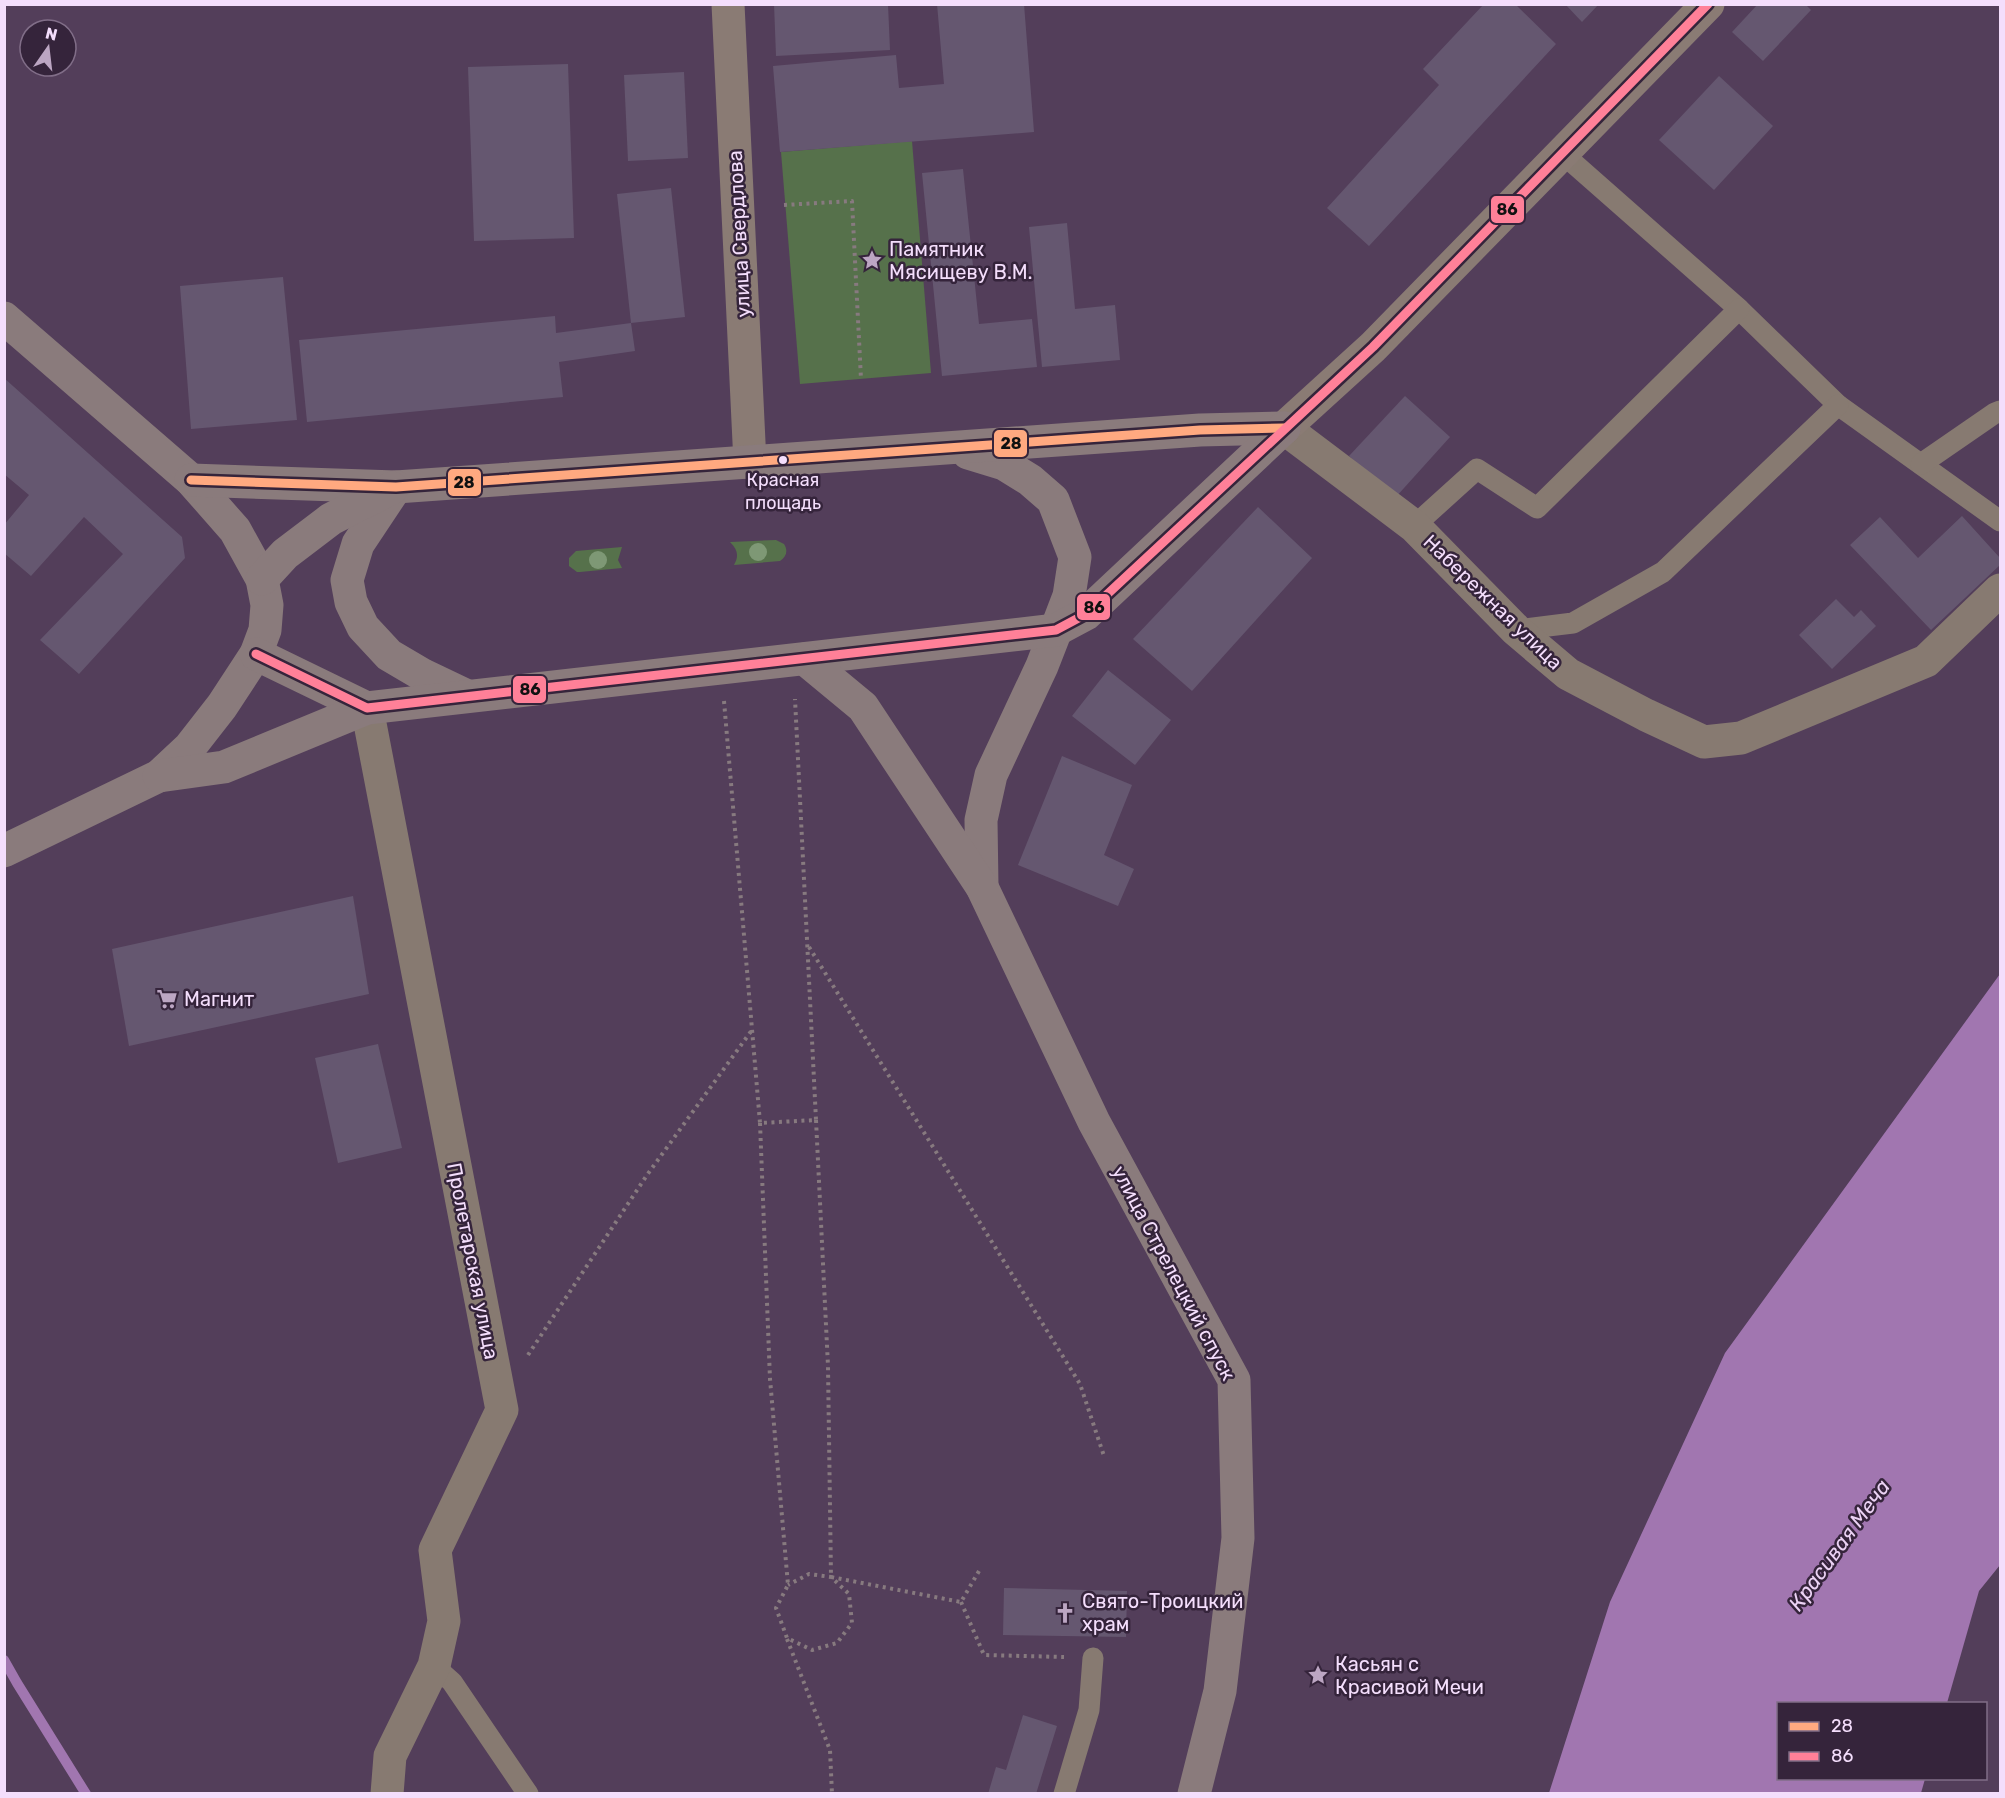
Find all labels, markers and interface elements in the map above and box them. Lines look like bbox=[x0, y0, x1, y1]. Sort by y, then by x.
north arrow bbox=[18, 18, 78, 78]
text: N bbox=[44, 23, 59, 45]
street label: улица Свердлова bbox=[723, 150, 755, 318]
line badge: 86 bbox=[1490, 195, 1525, 224]
text: 86 bbox=[1496, 200, 1518, 219]
place label: Памятник Мясищеву В.М. bbox=[889, 237, 1033, 284]
place icon: Памятник Мясищеву В.М. bbox=[860, 248, 884, 272]
line badge: 28 bbox=[993, 429, 1028, 458]
text: 28 bbox=[1000, 434, 1022, 453]
marker: Красная площадь bbox=[777, 454, 789, 466]
line badge: 28 bbox=[447, 468, 482, 497]
place label: Красная площадь bbox=[745, 469, 821, 514]
text: 28 bbox=[453, 473, 475, 492]
street label: Набережная улица bbox=[1419, 530, 1567, 674]
line badge: 86 bbox=[1076, 593, 1111, 621]
text: 86 bbox=[1083, 598, 1105, 617]
line badge: 86 bbox=[512, 675, 547, 704]
text: 86 bbox=[519, 680, 541, 699]
supermarket icon: Магнит bbox=[155, 987, 179, 1011]
place label: Магнит bbox=[184, 987, 254, 1011]
street label: Пролетарская улица bbox=[442, 1161, 504, 1361]
street label: улица Стрелецкий спуск bbox=[1107, 1162, 1241, 1385]
water label: Красивая Меча bbox=[1783, 1475, 1895, 1615]
place label: Свято-Троицкий храм bbox=[1082, 1589, 1243, 1636]
church icon: Свято-Троицкий храм bbox=[1053, 1601, 1077, 1625]
place label: Касьян с Красивой Мечи bbox=[1335, 1652, 1484, 1699]
place icon: Касьян с Красивой Мечи bbox=[1306, 1663, 1330, 1687]
legend bbox=[1777, 1702, 1987, 1780]
text: 28 bbox=[1831, 1715, 1853, 1737]
text: 86 bbox=[1831, 1745, 1853, 1767]

